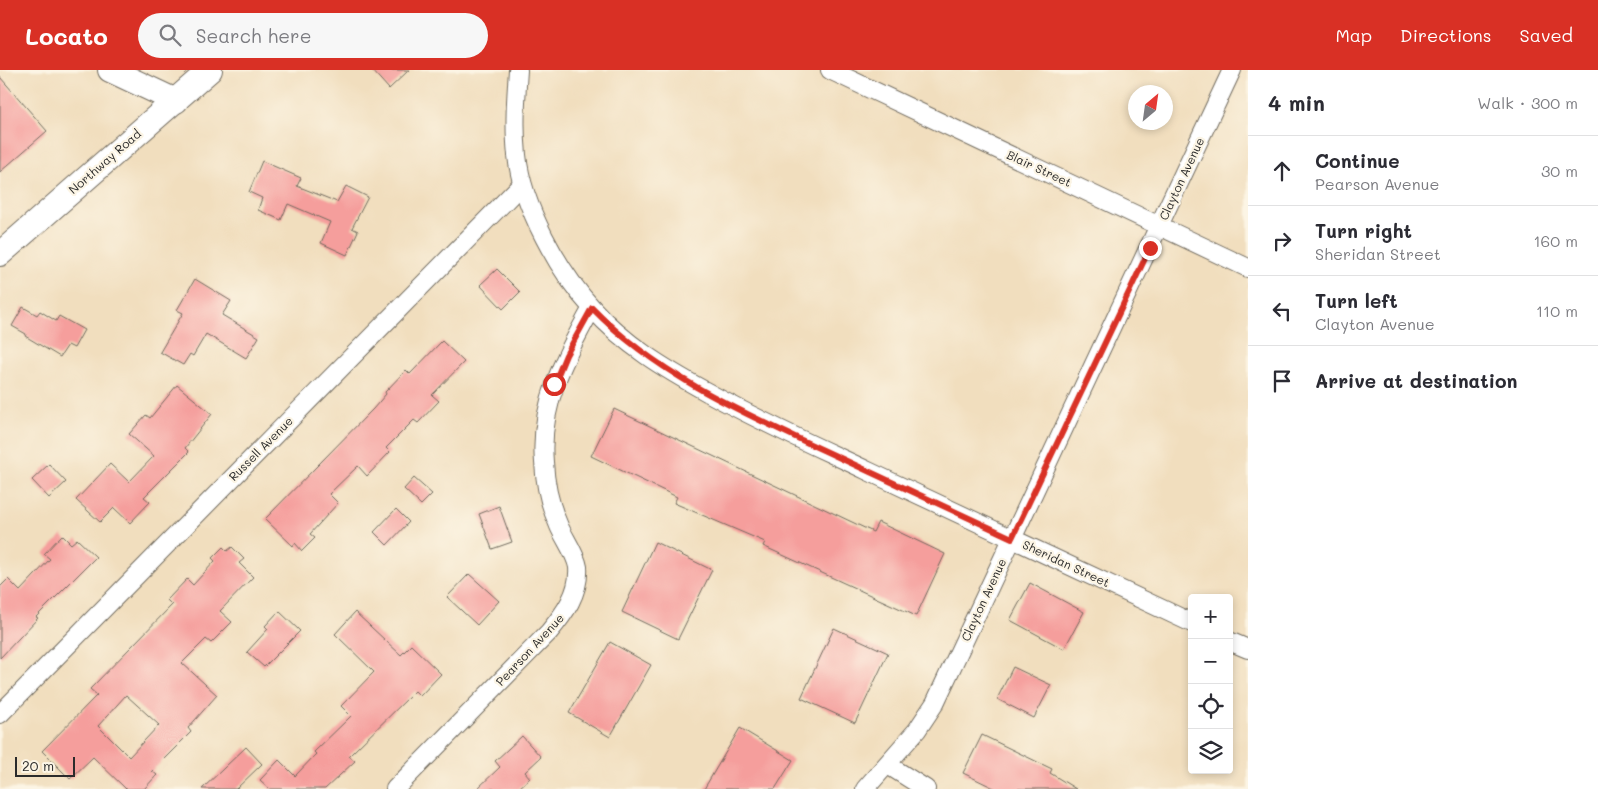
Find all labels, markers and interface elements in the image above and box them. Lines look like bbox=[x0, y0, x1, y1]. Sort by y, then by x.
search box bbox=[138, 13, 488, 58]
text: Locato bbox=[25, 20, 108, 51]
icon: search bbox=[156, 21, 184, 49]
text: Search here bbox=[196, 23, 311, 48]
text: Map bbox=[1335, 23, 1372, 47]
text: Directions bbox=[1400, 23, 1492, 47]
text: Saved bbox=[1520, 23, 1573, 47]
north arrow bbox=[1128, 85, 1173, 130]
text: 4 min bbox=[1268, 89, 1325, 116]
text: Walk · 300 m bbox=[1477, 92, 1578, 113]
street label: Northway Road bbox=[65, 125, 144, 197]
street label: Clayton Avenue bbox=[1155, 135, 1207, 223]
street label: Blair Street bbox=[1004, 146, 1074, 190]
text: Continue bbox=[1315, 148, 1400, 173]
icon: ahead bbox=[1268, 157, 1296, 185]
text: 30 m bbox=[1541, 160, 1578, 181]
text: Pearson Avenue bbox=[1315, 173, 1439, 194]
text: Turn right bbox=[1315, 218, 1412, 243]
icon: right bbox=[1268, 227, 1296, 255]
text: 160 m bbox=[1533, 230, 1578, 251]
route end bbox=[1139, 237, 1162, 260]
text: Sheridan Street bbox=[1315, 243, 1441, 264]
text: Turn left bbox=[1315, 288, 1398, 313]
icon: left bbox=[1268, 297, 1296, 325]
text: 110 m bbox=[1536, 300, 1578, 321]
text: Clayton Avenue bbox=[1315, 313, 1435, 334]
icon: arrive bbox=[1268, 367, 1296, 395]
text: Arrive at destination bbox=[1315, 368, 1518, 393]
route start bbox=[543, 373, 566, 396]
street label: Russell Avenue bbox=[225, 413, 296, 484]
street label: Sheridan Street bbox=[1020, 536, 1113, 590]
street label: Clayton Avenue bbox=[957, 556, 1009, 644]
map controls bbox=[1188, 594, 1233, 774]
button: + bbox=[1188, 594, 1233, 639]
street label: Pearson Avenue bbox=[492, 610, 567, 689]
button: − bbox=[1188, 639, 1233, 684]
button: locate bbox=[1188, 684, 1233, 729]
button: layers bbox=[1188, 729, 1233, 774]
scale bar bbox=[15, 754, 75, 777]
text: 20 m bbox=[22, 756, 54, 775]

